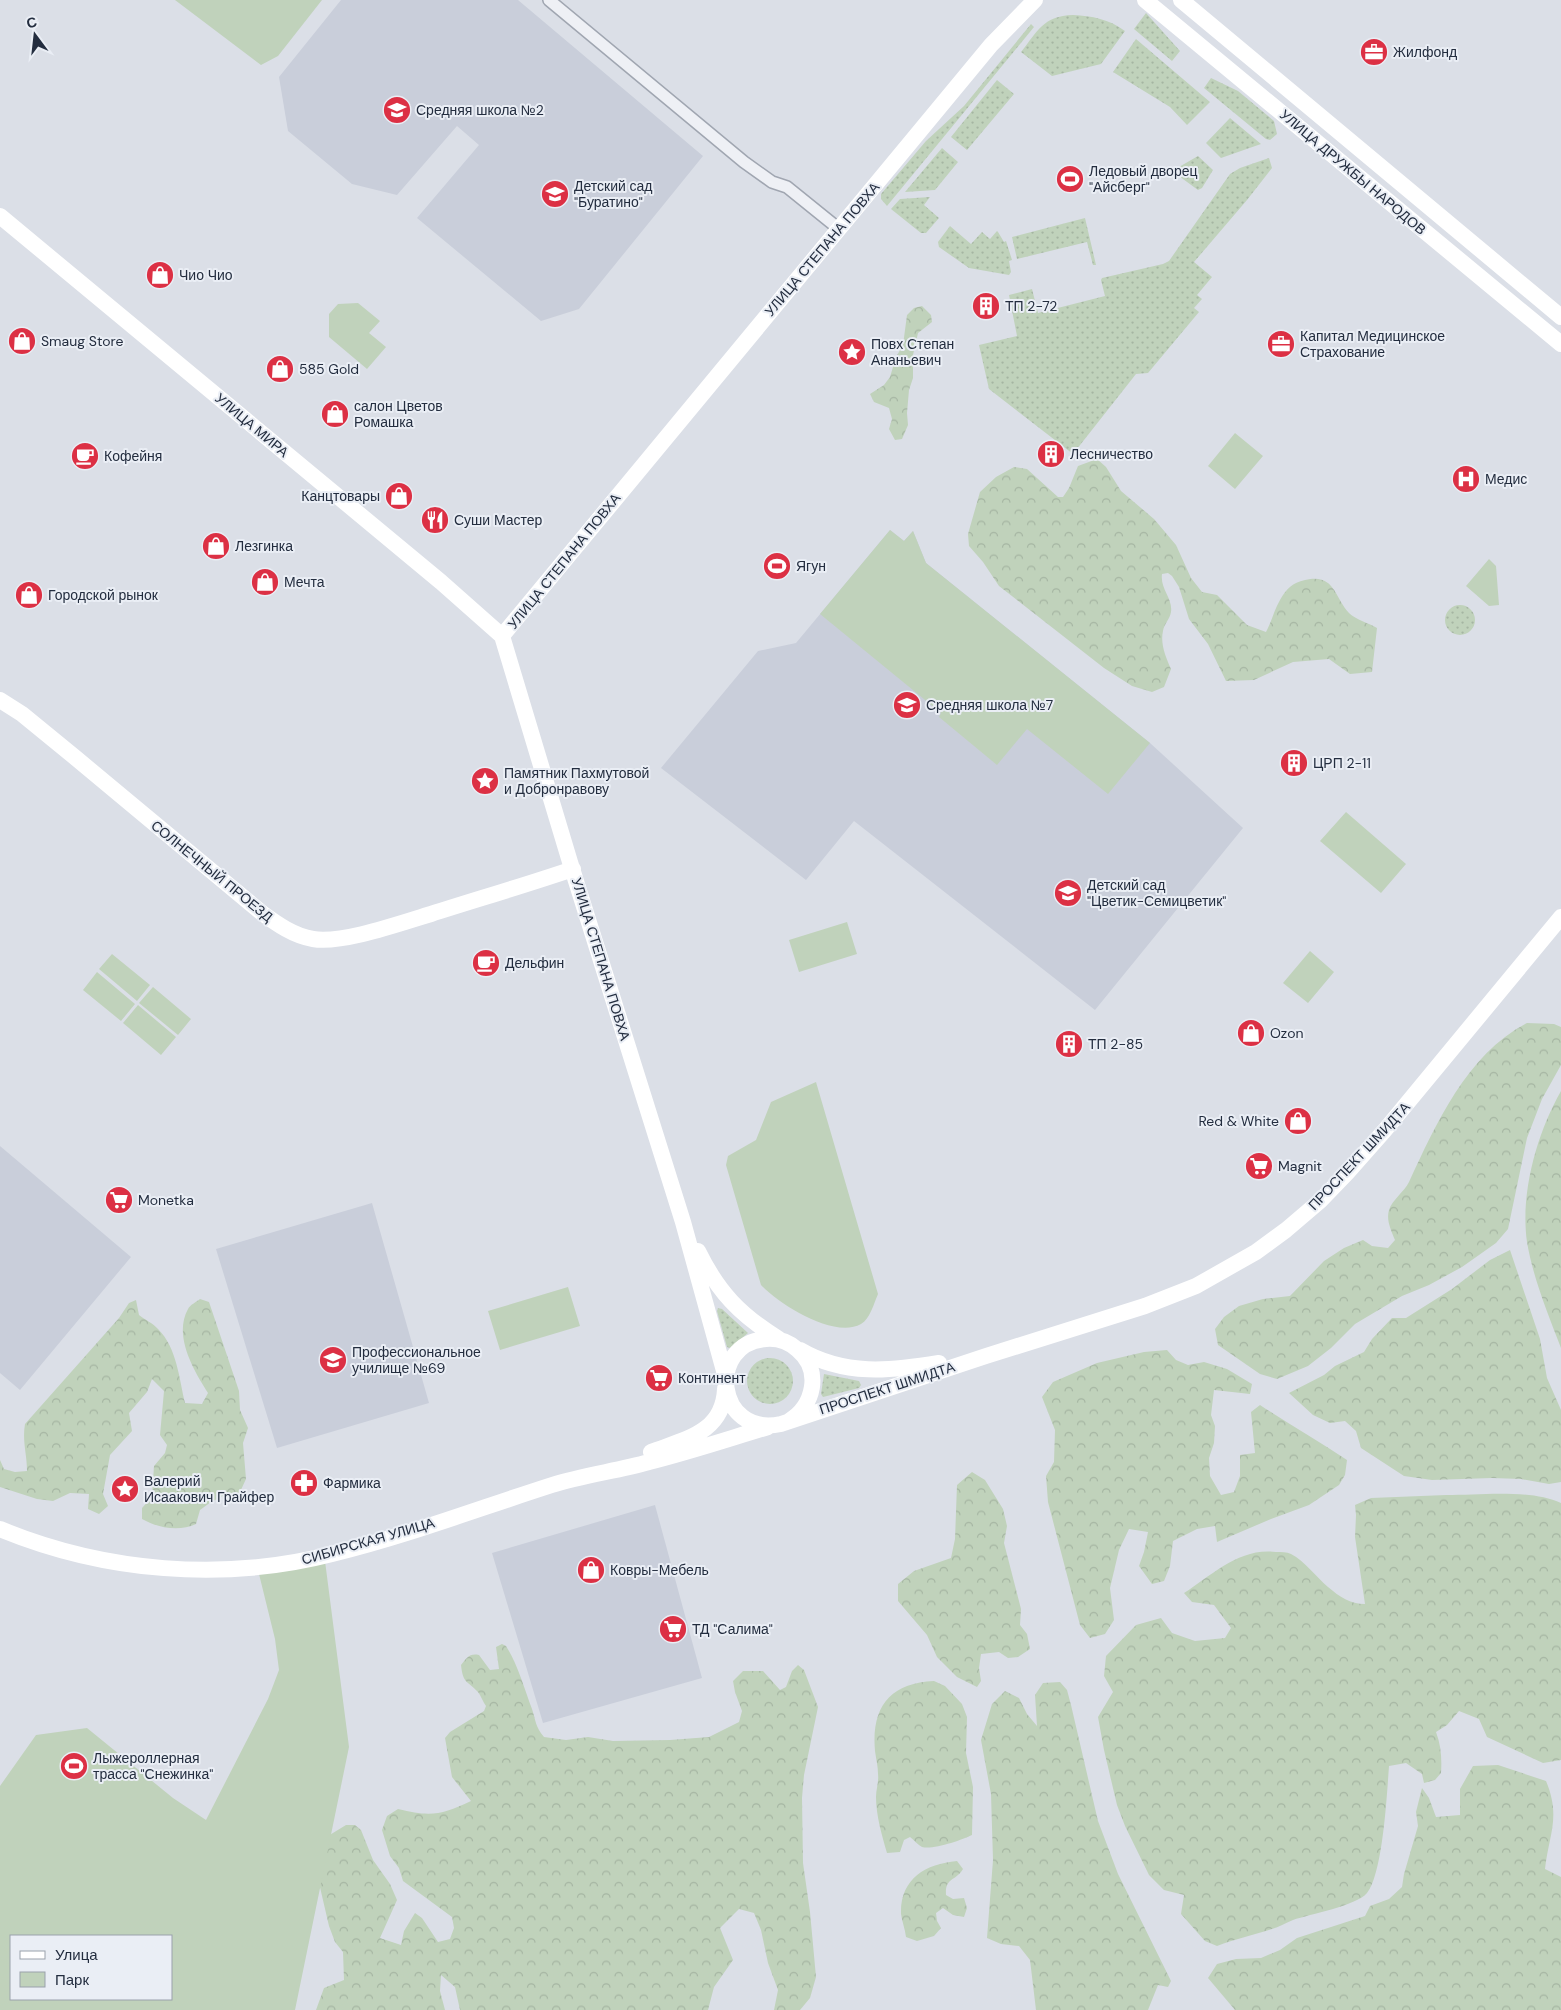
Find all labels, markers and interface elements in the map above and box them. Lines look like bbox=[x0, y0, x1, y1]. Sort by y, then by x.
north arrow bbox=[10, 10, 60, 60]
text: С bbox=[24, 12, 39, 32]
office icon: Жилфонд bbox=[1359, 37, 1389, 67]
place label: Жилфонд bbox=[1393, 43, 1457, 61]
school or university icon: Средняя школа №2 bbox=[382, 95, 412, 125]
place label: Средняя школа №2 bbox=[416, 101, 544, 119]
street label: УЛИЦА ДРУЖБЫ НАРОДОВ bbox=[1276, 105, 1430, 239]
place label: Ледовый дворец "Айсберг" bbox=[1089, 162, 1198, 196]
sports icon: Ледовый дворец "Айсберг" bbox=[1055, 164, 1085, 194]
place label: Детский сад "Буратино" bbox=[574, 177, 653, 211]
street label: УЛИЦА СТЕПАНА ПОВХА bbox=[761, 178, 884, 320]
school or university icon: Детский сад "Буратино" bbox=[540, 179, 570, 209]
shop icon: Чио Чио bbox=[145, 260, 175, 290]
place label: Чио Чио bbox=[179, 266, 233, 284]
building icon: ТП 2-72 bbox=[971, 291, 1001, 321]
place label: ТП 2-72 bbox=[1005, 297, 1057, 315]
shop icon: Smaug Store bbox=[7, 326, 37, 356]
place label: Капитал Медицинское Страхование bbox=[1300, 327, 1445, 361]
office icon: Капитал Медицинское Страхование bbox=[1266, 329, 1296, 359]
place label: Smaug Store bbox=[41, 332, 123, 350]
place label: Повх Степан Ананьевич bbox=[871, 335, 954, 369]
place icon: Повх Степан Ананьевич bbox=[837, 337, 867, 367]
shop icon: 585 Gold bbox=[265, 354, 295, 384]
place label: 585 Gold bbox=[299, 360, 359, 378]
street label: УЛИЦА МИРА bbox=[212, 389, 293, 461]
place label: салон Цветов Ромашка bbox=[354, 397, 443, 431]
shop icon: салон Цветов Ромашка bbox=[320, 399, 350, 429]
building icon: Лесничество bbox=[1036, 439, 1066, 469]
cafe icon: Кофейня bbox=[70, 441, 100, 471]
place label: Лесничество bbox=[1070, 445, 1153, 463]
place label: Кофейня bbox=[104, 447, 162, 465]
hospital icon: Медис bbox=[1451, 464, 1481, 494]
place label: Медис bbox=[1485, 470, 1527, 488]
shop icon: Канцтовары bbox=[384, 481, 414, 511]
place label: Канцтовары bbox=[301, 487, 380, 505]
street label: УЛИЦА СТЕПАНА ПОВХА bbox=[504, 489, 625, 633]
restaurant icon: Суши Мастер bbox=[420, 505, 450, 535]
place label: Суши Мастер bbox=[454, 511, 543, 529]
shop icon: Лезгинка bbox=[201, 531, 231, 561]
place label: Лезгинка bbox=[235, 537, 293, 555]
sports icon: Ягун bbox=[762, 551, 792, 581]
place label: Ягун bbox=[796, 557, 826, 575]
shop icon: Мечта bbox=[250, 567, 280, 597]
place label: Мечта bbox=[284, 573, 325, 591]
shop icon: Городской рынок bbox=[14, 580, 44, 610]
place label: Городской рынок bbox=[48, 586, 159, 604]
school or university icon: Средняя школа №7 bbox=[892, 690, 922, 720]
place label: Средняя школа №7 bbox=[926, 696, 1053, 714]
building icon: ЦРП 2-11 bbox=[1279, 748, 1309, 778]
place label: ЦРП 2-11 bbox=[1313, 754, 1371, 772]
place label: Памятник Пахмутовой и Добронравову bbox=[504, 764, 649, 798]
place icon: Памятник Пахмутовой и Добронравову bbox=[470, 766, 500, 796]
street label: СОЛНЕЧНЫЙ ПРОЕЗД bbox=[147, 816, 277, 926]
street label: УЛИЦА СТЕПАНА ПОВХА bbox=[568, 875, 635, 1043]
place label: Детский сад "Цветик-Семицветик" bbox=[1087, 876, 1226, 910]
school or university icon: Детский сад "Цветик-Семицветик" bbox=[1053, 878, 1083, 908]
cafe icon: Дельфин bbox=[471, 948, 501, 978]
place label: Дельфин bbox=[505, 954, 564, 972]
shop icon: Ozon bbox=[1236, 1018, 1266, 1048]
place label: Ozon bbox=[1270, 1024, 1304, 1042]
building icon: ТП 2-85 bbox=[1054, 1029, 1084, 1059]
place label: ТП 2-85 bbox=[1088, 1035, 1143, 1053]
street label: ПРОСПЕКТ ШМИДТА bbox=[1304, 1098, 1414, 1214]
shop icon: Red & White bbox=[1283, 1106, 1313, 1136]
place label: Red & White bbox=[1198, 1112, 1279, 1130]
supermarket icon: Magnit bbox=[1244, 1151, 1274, 1181]
place label: Magnit bbox=[1278, 1157, 1322, 1175]
supermarket icon: Monetka bbox=[104, 1185, 134, 1215]
place label: Monetka bbox=[138, 1191, 194, 1209]
place label: Профессиональное училище №69 bbox=[352, 1343, 481, 1377]
school or university icon: Профессиональное училище №69 bbox=[318, 1345, 348, 1375]
street label: ПРОСПЕКТ ШМИДТА bbox=[817, 1357, 958, 1418]
supermarket icon: Континент bbox=[644, 1363, 674, 1393]
place label: Континент bbox=[678, 1369, 746, 1387]
pharmacy icon: Фармика bbox=[289, 1468, 319, 1498]
place label: Валерий Исаакович Грайфер bbox=[144, 1472, 274, 1506]
place icon: Валерий Исаакович Грайфер bbox=[110, 1474, 140, 1504]
place label: Фармика bbox=[323, 1474, 381, 1492]
street label: СИБИРСКАЯ УЛИЦА bbox=[299, 1513, 437, 1569]
shop icon: Ковры-Мебель bbox=[576, 1555, 606, 1585]
place label: Ковры-Мебель bbox=[610, 1561, 709, 1579]
supermarket icon: ТД "Салима" bbox=[658, 1614, 688, 1644]
place label: ТД "Салима" bbox=[692, 1620, 773, 1638]
place label: Лыжероллерная трасса "Снежинка" bbox=[93, 1749, 213, 1783]
sports icon: Лыжероллерная трасса "Снежинка" bbox=[59, 1751, 89, 1781]
legend bbox=[10, 1935, 172, 2000]
text: Улица bbox=[55, 1945, 98, 1965]
text: Парк bbox=[55, 1970, 89, 1990]

